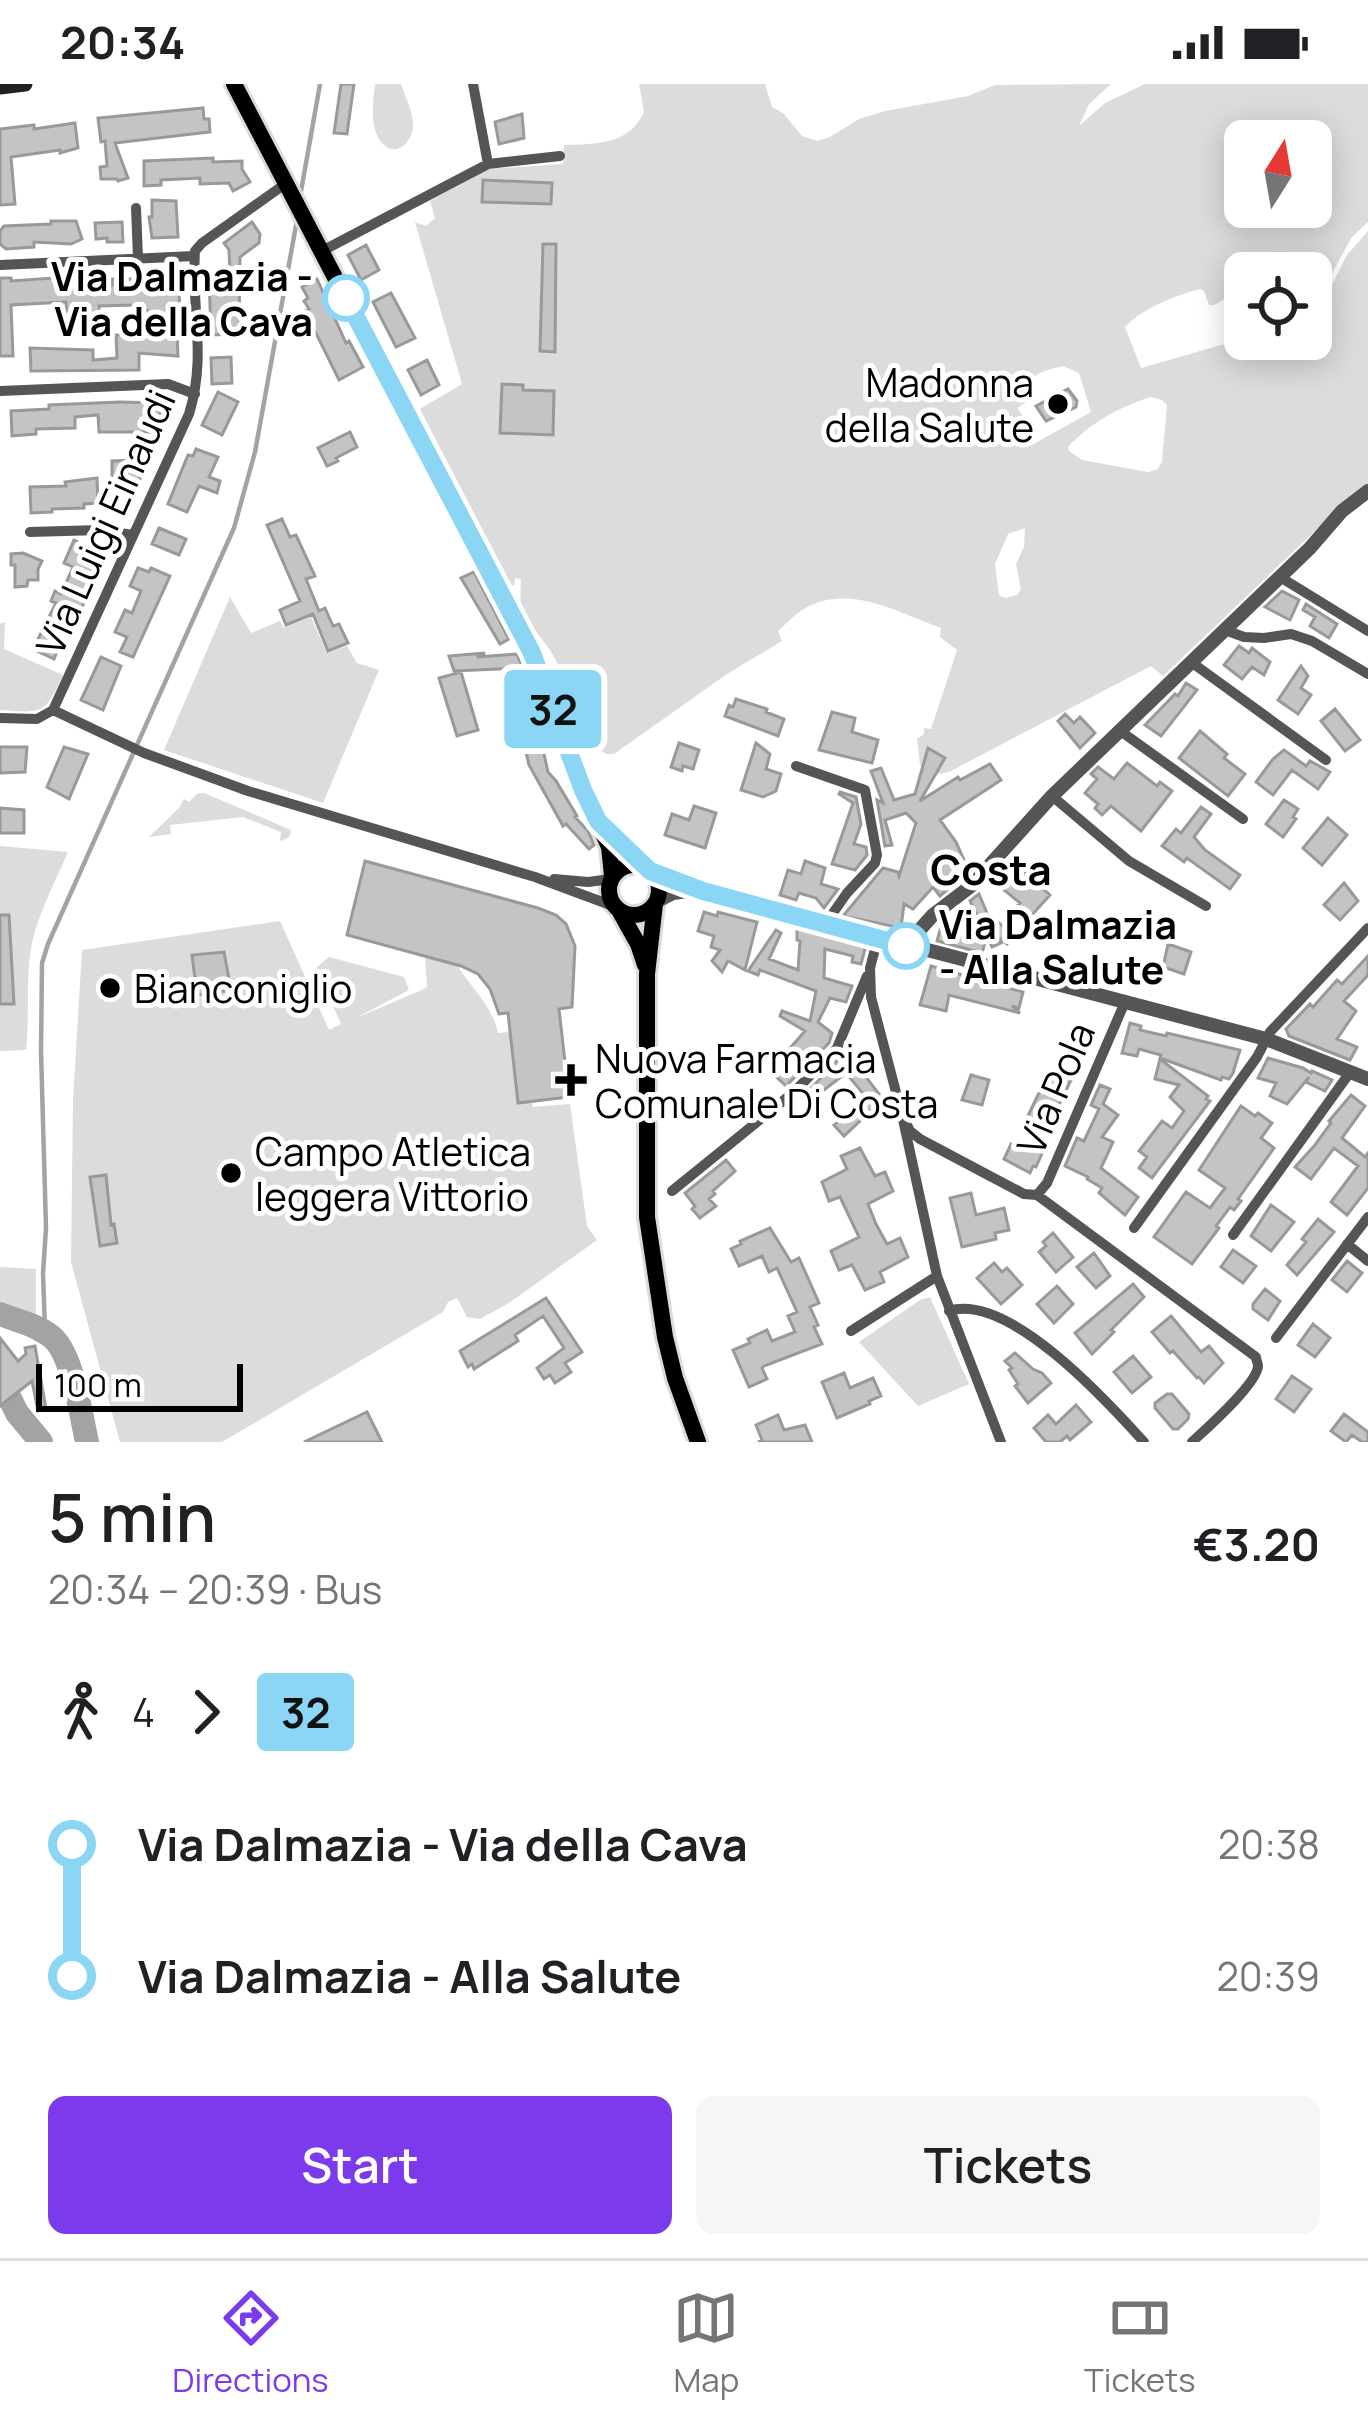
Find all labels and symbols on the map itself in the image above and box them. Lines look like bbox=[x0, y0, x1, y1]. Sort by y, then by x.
north arrow bbox=[1224, 120, 1332, 228]
place label: Via Dalmazia - Via della Cava bbox=[51, 249, 313, 348]
marker: Via Dalmazia - Via della Cava bbox=[324, 276, 368, 320]
place label: Madonna della Salute bbox=[825, 355, 1034, 454]
street label: Via Luigi Einaudi bbox=[22, 381, 188, 663]
marker: Madonna della Salute bbox=[1045, 391, 1071, 417]
line badge: 32 bbox=[499, 670, 607, 748]
district label: Costa bbox=[930, 840, 1052, 898]
place label: Via Dalmazia - Alla Salute bbox=[939, 897, 1177, 996]
marker: Via Dalmazia - Alla Salute bbox=[884, 924, 928, 968]
place label: Bianconiglio bbox=[134, 961, 352, 1015]
marker: Bianconiglio bbox=[97, 975, 123, 1001]
street label: Via Pola bbox=[1003, 1014, 1107, 1162]
place label: Nuova Farmacia Comunale Di Costa bbox=[595, 1031, 938, 1130]
marker: Nuova Farmacia Comunale Di Costa bbox=[558, 1067, 584, 1093]
place label: Campo Atletica leggera Vittorio bbox=[255, 1124, 531, 1223]
marker: Campo Atletica leggera Vittorio bbox=[218, 1160, 244, 1186]
scale bar bbox=[36, 1358, 243, 1411]

